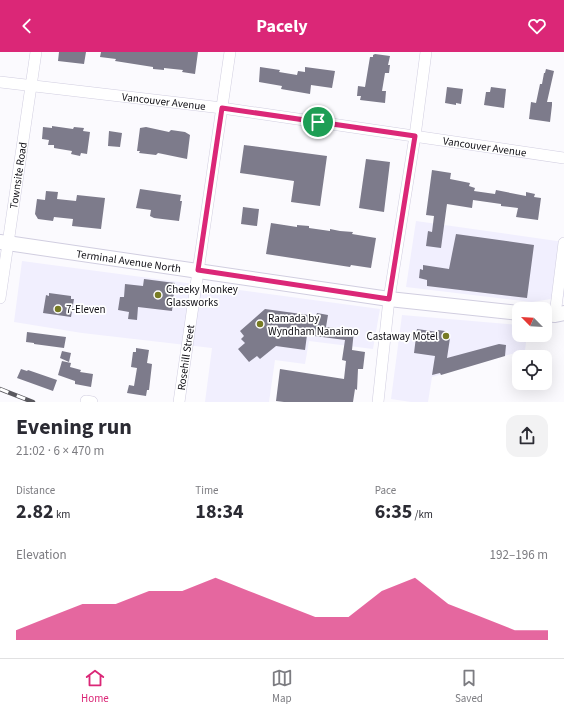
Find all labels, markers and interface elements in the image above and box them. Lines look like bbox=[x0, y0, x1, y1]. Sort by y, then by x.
text: Pacely bbox=[256, 14, 308, 39]
icon: back bbox=[16, 15, 38, 37]
icon: heart bbox=[526, 15, 548, 37]
street label: Vancouver Avenue bbox=[121, 89, 207, 114]
pin bbox=[301, 105, 335, 139]
icon: arrive bbox=[307, 111, 329, 133]
street label: Vancouver Avenue bbox=[442, 133, 528, 160]
street label: Townsite Road bbox=[6, 141, 30, 210]
street label: Terminal Avenue North bbox=[75, 246, 182, 276]
place label: Cheeky Monkey Glassworks bbox=[166, 282, 238, 310]
marker: Cheeky Monkey Glassworks bbox=[153, 290, 163, 300]
place label: 7-Eleven bbox=[66, 302, 106, 317]
north arrow bbox=[512, 302, 552, 342]
map controls bbox=[512, 302, 552, 390]
marker: 7-Eleven bbox=[53, 304, 63, 314]
place label: Ramada by Wyndham Nanaimo bbox=[268, 311, 359, 339]
marker: Ramada by Wyndham Nanaimo bbox=[255, 319, 265, 329]
street label: Rosehill Street bbox=[173, 323, 198, 391]
place label: Castaway Motel bbox=[366, 329, 438, 344]
marker: Castaway Motel bbox=[441, 331, 451, 341]
button: locate bbox=[512, 350, 552, 390]
text: Evening run bbox=[16, 411, 132, 443]
button: share bbox=[506, 415, 548, 457]
text: 21:02 · 6 × 470 m bbox=[16, 442, 104, 460]
text: Distance bbox=[16, 483, 55, 498]
text: Time bbox=[195, 483, 219, 498]
text: Pace bbox=[375, 483, 396, 498]
text: 2.82 bbox=[16, 498, 54, 526]
text: 18:34 bbox=[195, 498, 244, 526]
text: 6:35 bbox=[375, 498, 412, 526]
text: km bbox=[54, 507, 70, 522]
text: /km bbox=[412, 507, 433, 522]
text: Elevation bbox=[16, 546, 67, 564]
text: 192–196 m bbox=[490, 546, 548, 564]
tab: Home bbox=[81, 667, 109, 706]
tab: Map bbox=[271, 667, 293, 706]
tab: Saved bbox=[455, 667, 483, 706]

